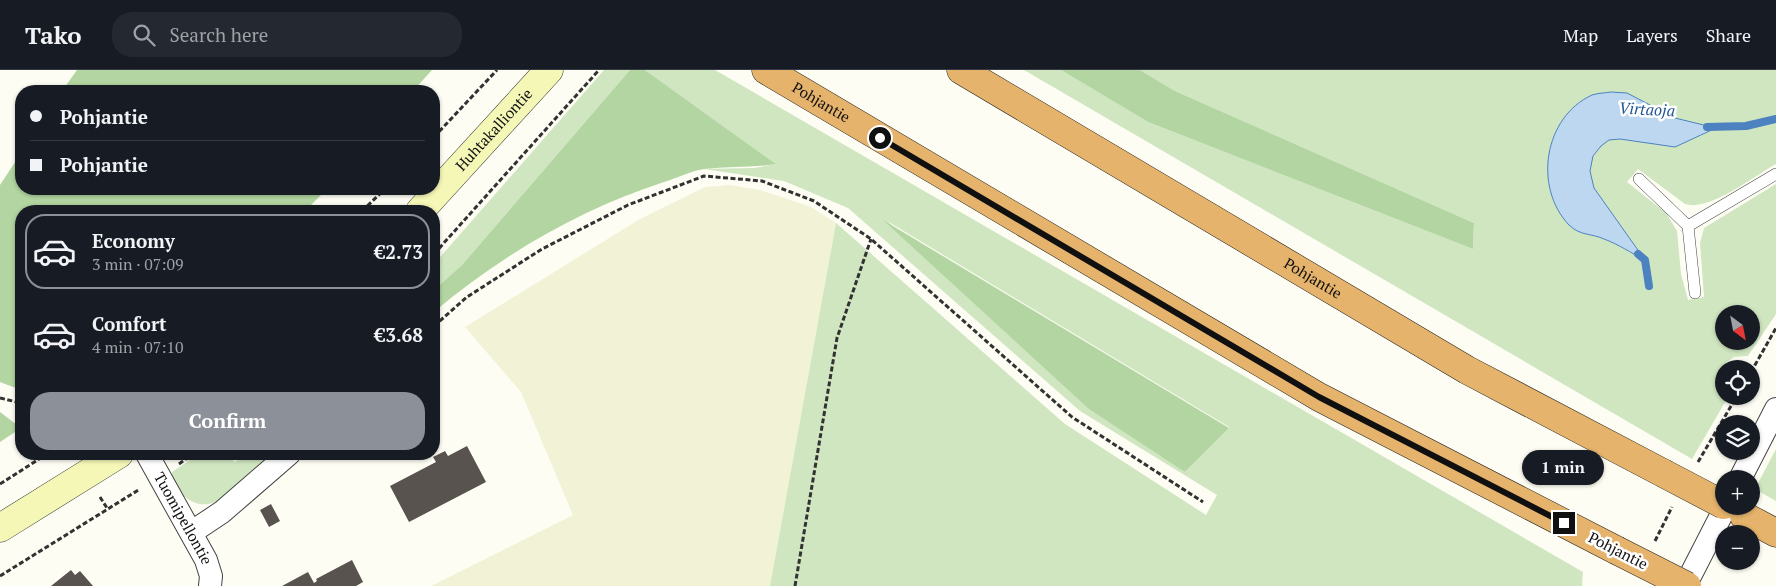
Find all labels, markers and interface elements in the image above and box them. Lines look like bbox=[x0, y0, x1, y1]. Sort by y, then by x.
search box bbox=[112, 12, 462, 57]
text: Tako bbox=[25, 19, 82, 51]
icon: search bbox=[130, 21, 158, 49]
text: Search here bbox=[170, 22, 268, 47]
text: Map bbox=[1563, 23, 1598, 47]
text: Layers bbox=[1626, 23, 1678, 47]
text: Share bbox=[1706, 23, 1751, 47]
street label: Pohjantie bbox=[789, 77, 854, 127]
street label: Huhtakalliontie bbox=[451, 84, 536, 175]
water label: Virtaoja bbox=[1618, 97, 1676, 121]
text: Pohjantie bbox=[60, 104, 148, 129]
route start bbox=[869, 127, 891, 149]
text: Pohjantie bbox=[60, 152, 148, 177]
text: Economy bbox=[92, 228, 175, 253]
icon: car bbox=[32, 229, 77, 274]
text: €2.73 bbox=[374, 239, 423, 264]
text: 3 min · 07:09 bbox=[92, 253, 184, 275]
street label: Pohjantie bbox=[1281, 253, 1346, 303]
north arrow bbox=[1715, 305, 1760, 350]
map controls bbox=[1715, 305, 1760, 570]
text: Comfort bbox=[92, 311, 167, 336]
icon: car bbox=[32, 312, 77, 357]
text: €3.68 bbox=[374, 322, 423, 347]
text: 4 min · 07:10 bbox=[92, 336, 184, 358]
button: locate bbox=[1715, 360, 1760, 405]
button: Confirm bbox=[30, 392, 425, 450]
button: layers bbox=[1715, 415, 1760, 460]
callout: 1 min bbox=[1523, 450, 1605, 486]
text: 1 min bbox=[1541, 456, 1585, 478]
street label: Tuomipellontie bbox=[150, 468, 218, 567]
button: + bbox=[1715, 470, 1760, 515]
route end bbox=[1553, 512, 1575, 534]
button: − bbox=[1715, 525, 1760, 570]
street label: Pohjantie bbox=[1585, 527, 1652, 574]

